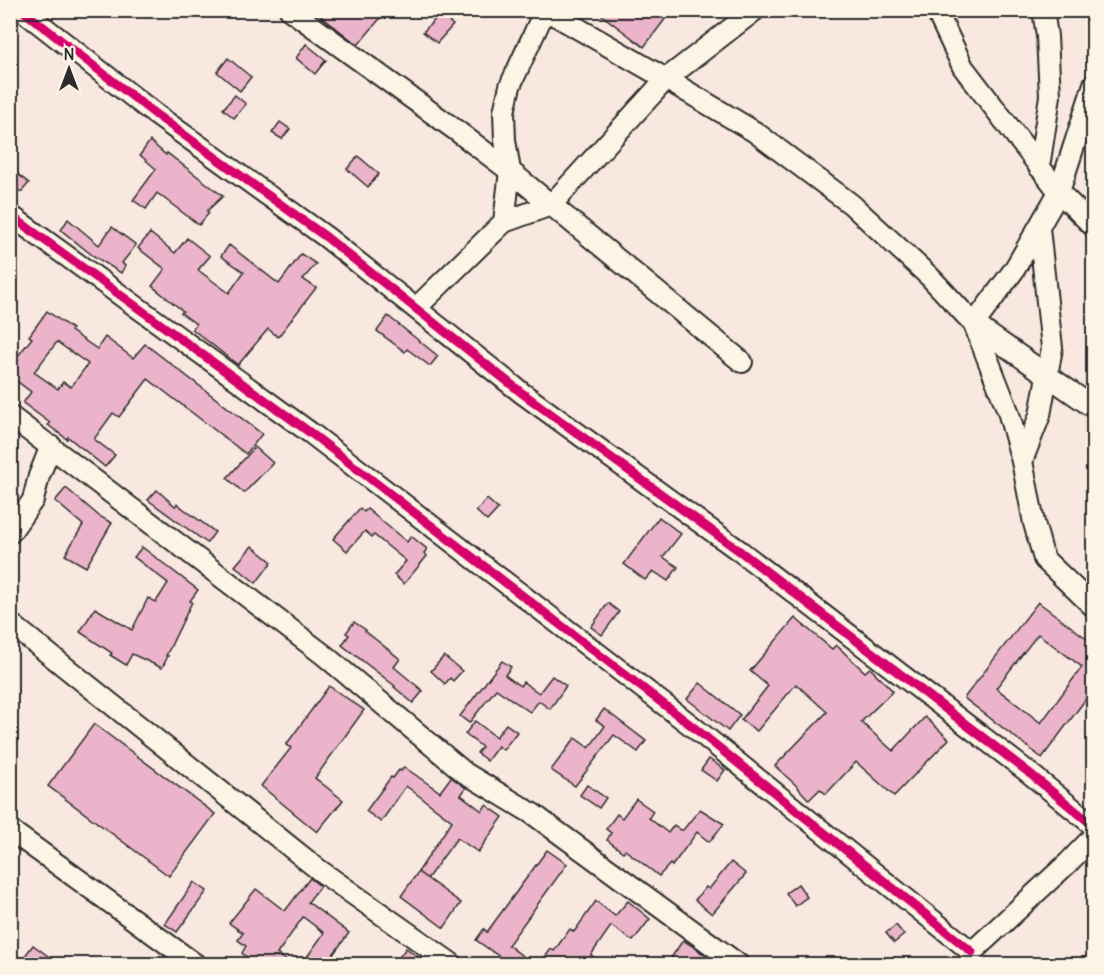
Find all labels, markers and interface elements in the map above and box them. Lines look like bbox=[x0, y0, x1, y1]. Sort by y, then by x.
north arrow bbox=[39, 39, 99, 99]
text: N bbox=[63, 44, 75, 64]

